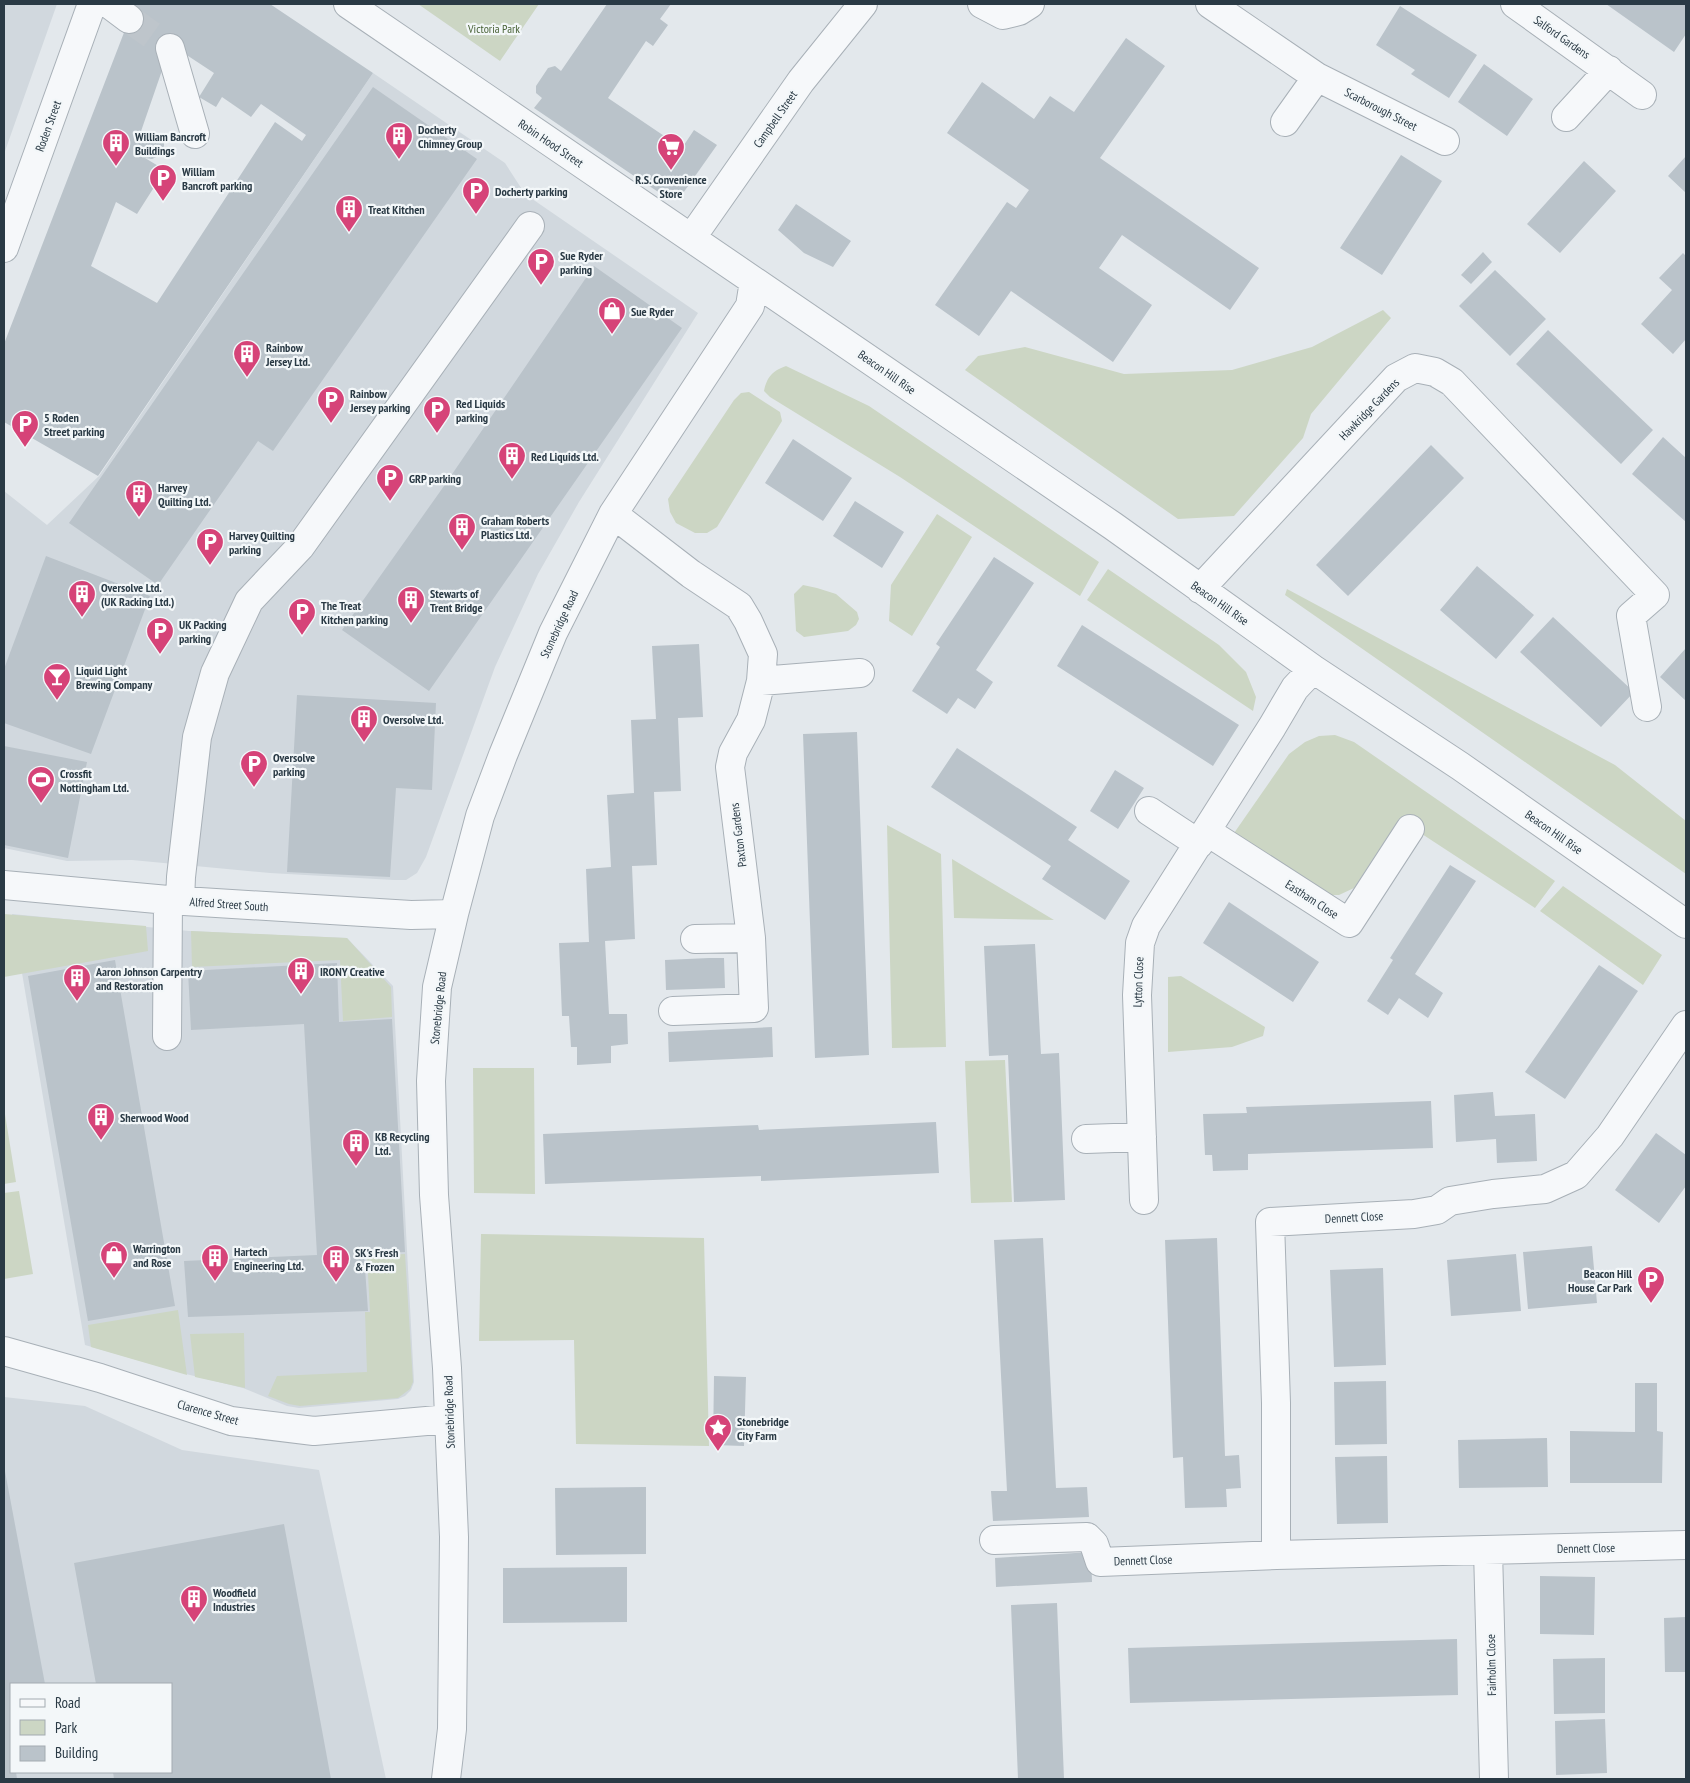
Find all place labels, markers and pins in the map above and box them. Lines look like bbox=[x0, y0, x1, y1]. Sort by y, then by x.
building icon: Docherty Chimney Group bbox=[384, 121, 414, 160]
place label: Docherty Chimney Group bbox=[418, 122, 483, 151]
building icon: William Bancroft Buildings bbox=[101, 128, 131, 167]
place label: William Bancroft Buildings bbox=[134, 129, 207, 158]
supermarket icon: R.S. Convenience Store bbox=[656, 132, 686, 171]
parking icon: William Bancroft parking bbox=[148, 163, 178, 202]
place label: William Bancroft parking bbox=[181, 164, 252, 193]
place label: R.S. Convenience Store bbox=[635, 172, 707, 201]
parking icon: Docherty parking bbox=[461, 176, 491, 215]
place label: Docherty parking bbox=[495, 184, 568, 199]
building icon: Treat Kitchen bbox=[334, 194, 364, 233]
place label: Treat Kitchen bbox=[368, 202, 425, 217]
parking icon: Sue Ryder parking bbox=[526, 247, 556, 286]
place label: Sue Ryder parking bbox=[560, 248, 603, 277]
shop icon: Sue Ryder bbox=[597, 296, 627, 335]
place label: Sue Ryder bbox=[631, 304, 674, 319]
building icon: Rainbow Jersey Ltd. bbox=[232, 339, 262, 378]
place label: Rainbow Jersey Ltd. bbox=[265, 340, 311, 369]
parking icon: Rainbow Jersey parking bbox=[316, 385, 346, 424]
place label: Rainbow Jersey parking bbox=[349, 386, 410, 415]
parking icon: Red Liquids parking bbox=[422, 395, 452, 434]
place label: Red Liquids parking bbox=[456, 396, 505, 425]
parking icon: 5 Roden Street parking bbox=[10, 409, 40, 448]
place label: 5 Roden Street parking bbox=[44, 410, 105, 439]
building icon: Red Liquids Ltd. bbox=[497, 441, 527, 480]
place label: Red Liquids Ltd. bbox=[531, 449, 599, 464]
parking icon: GRP parking bbox=[375, 463, 405, 502]
place label: GRP parking bbox=[409, 471, 461, 486]
building icon: Harvey Quilting Ltd. bbox=[124, 479, 154, 518]
place label: Harvey Quilting Ltd. bbox=[158, 480, 212, 509]
building icon: Graham Roberts Plastics Ltd. bbox=[447, 512, 477, 551]
place label: Graham Roberts Plastics Ltd. bbox=[481, 513, 549, 542]
parking icon: Harvey Quilting parking bbox=[195, 527, 225, 566]
place label: Harvey Quilting parking bbox=[229, 528, 295, 557]
building icon: Oversolve Ltd. (UK Racking Ltd.) bbox=[67, 579, 97, 618]
place label: Oversolve Ltd. (UK Racking Ltd.) bbox=[101, 580, 174, 609]
building icon: Stewarts of Trent Bridge bbox=[396, 585, 426, 624]
place label: Stewarts of Trent Bridge bbox=[430, 586, 483, 615]
parking icon: The Treat Kitchen parking bbox=[287, 597, 317, 636]
place label: The Treat Kitchen parking bbox=[321, 598, 388, 627]
parking icon: UK Packing parking bbox=[145, 616, 175, 655]
place label: UK Packing parking bbox=[179, 617, 227, 646]
bar icon: Liquid Light Brewing Company bbox=[42, 662, 72, 701]
place label: Liquid Light Brewing Company bbox=[76, 663, 153, 692]
building icon: Oversolve Ltd. bbox=[349, 704, 379, 743]
place label: Oversolve Ltd. bbox=[383, 712, 444, 727]
parking icon: Oversolve parking bbox=[239, 749, 269, 788]
place label: Oversolve parking bbox=[273, 750, 315, 779]
sports icon: Crossfit Nottingham Ltd. bbox=[26, 765, 56, 804]
place label: Crossfit Nottingham Ltd. bbox=[60, 766, 130, 795]
building icon: IRONY Creative bbox=[286, 956, 316, 995]
building icon: Aaron Johnson Carpentry and Restoration bbox=[62, 963, 92, 1002]
place label: Aaron Johnson Carpentry and Restoration bbox=[95, 964, 202, 993]
place label: IRONY Creative bbox=[320, 964, 385, 979]
building icon: Sherwood Wood bbox=[86, 1102, 116, 1141]
place label: Sherwood Wood bbox=[120, 1110, 189, 1125]
building icon: KB Recycling Ltd. bbox=[341, 1128, 371, 1167]
place label: KB Recycling Ltd. bbox=[375, 1129, 430, 1158]
shop icon: Warrington and Rose bbox=[99, 1240, 129, 1279]
place label: Warrington and Rose bbox=[132, 1241, 181, 1270]
building icon: Hartech Engineering Ltd. bbox=[200, 1243, 230, 1282]
place label: Hartech Engineering Ltd. bbox=[234, 1244, 304, 1273]
building icon: SK's Fresh & Frozen bbox=[321, 1244, 351, 1283]
place label: SK's Fresh & Frozen bbox=[355, 1245, 398, 1274]
parking icon: Beacon Hill House Car Park bbox=[1636, 1265, 1666, 1304]
place label: Beacon Hill House Car Park bbox=[1568, 1266, 1632, 1295]
place icon: Stonebridge City Farm bbox=[703, 1413, 733, 1452]
place label: Stonebridge City Farm bbox=[737, 1414, 789, 1443]
building icon: Woodfield Industries bbox=[179, 1584, 209, 1623]
place label: Woodfield Industries bbox=[212, 1585, 256, 1614]

